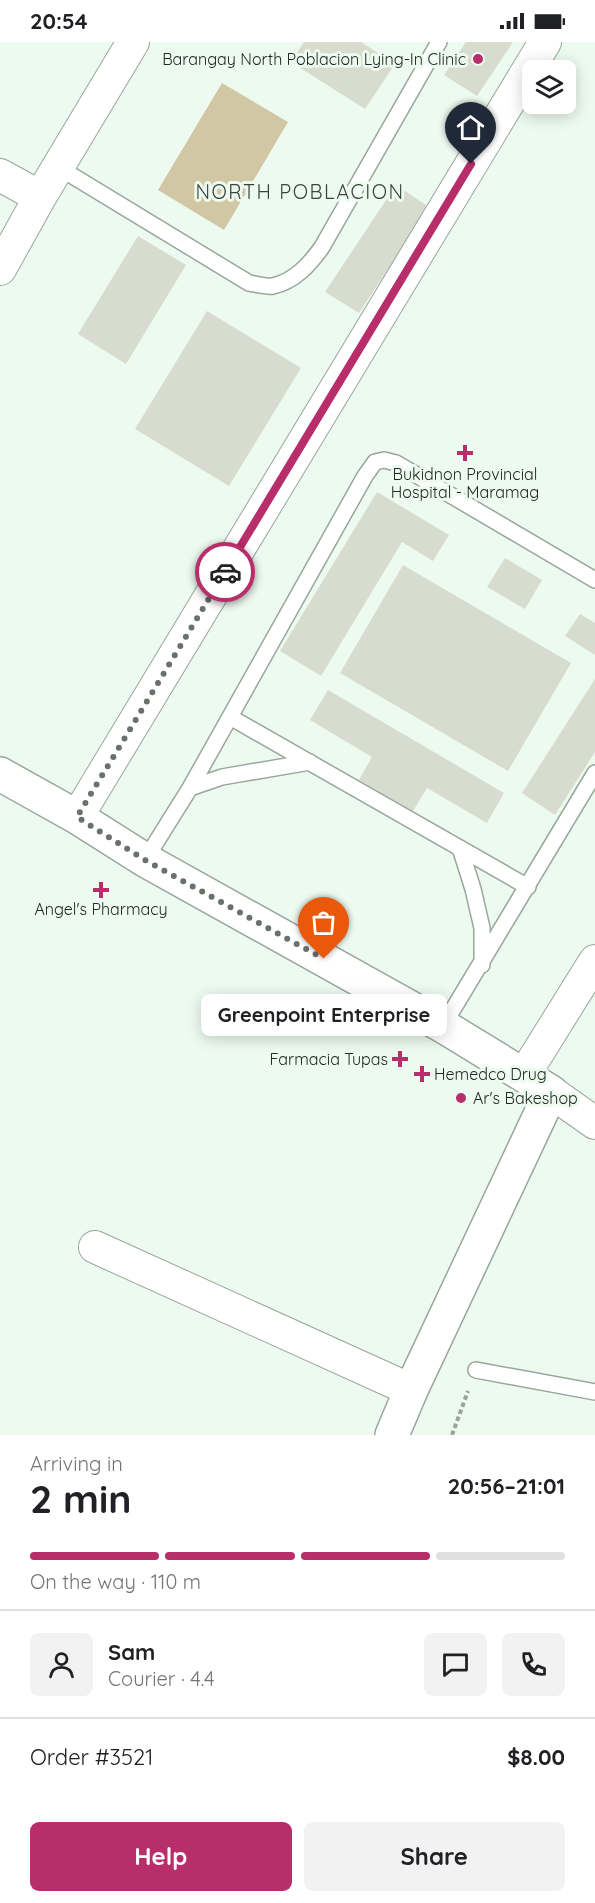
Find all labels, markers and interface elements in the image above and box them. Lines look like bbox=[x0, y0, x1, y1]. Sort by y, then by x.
text: 20:54 bbox=[30, 7, 88, 35]
place label: Barangay North Poblacion Lying-In Clinic bbox=[162, 49, 466, 69]
marker: Barangay North Poblacion Lying-In Clinic bbox=[471, 52, 485, 66]
map controls bbox=[522, 60, 576, 114]
button: layers bbox=[522, 60, 576, 114]
pin bbox=[445, 102, 496, 164]
icon: home bbox=[454, 111, 487, 144]
district label: NORTH POBLACION bbox=[195, 179, 405, 204]
marker: Bukidnon Provincial Hospital - Maramag bbox=[456, 444, 474, 462]
place label: Bukidnon Provincial Hospital - Maramag bbox=[391, 464, 539, 502]
courier bbox=[195, 542, 255, 602]
icon: car bbox=[209, 556, 242, 589]
marker: Angel's Pharmacy bbox=[94, 883, 108, 897]
pin bbox=[298, 897, 349, 959]
place label: Angel's Pharmacy bbox=[34, 899, 168, 919]
icon: bag bbox=[307, 906, 340, 939]
callout: Greenpoint Enterprise bbox=[201, 995, 447, 1037]
text: Greenpoint Enterprise bbox=[218, 1002, 430, 1027]
place label: Farmacia Tupas bbox=[270, 1049, 388, 1069]
marker: Farmacia Tupas bbox=[393, 1052, 407, 1066]
place label: Hemedco Drug bbox=[434, 1064, 547, 1084]
marker: Hemedco Drug bbox=[415, 1067, 429, 1081]
place label: Ar's Bakeshop bbox=[473, 1088, 578, 1108]
marker: Ar's Bakeshop bbox=[454, 1091, 468, 1105]
text: Arriving in bbox=[30, 1451, 123, 1476]
text: 20:56–21:01 bbox=[448, 1472, 565, 1500]
text: 2 min bbox=[30, 1474, 132, 1523]
text: On the way · 110 m bbox=[30, 1569, 201, 1594]
button: person bbox=[30, 1633, 93, 1696]
button: chat bbox=[424, 1633, 487, 1696]
button: phone bbox=[502, 1633, 565, 1696]
text: Sam bbox=[108, 1638, 155, 1666]
text: Courier · 4.4 bbox=[108, 1666, 214, 1691]
text: Order #3521 bbox=[30, 1743, 153, 1771]
text: $8.00 bbox=[507, 1743, 565, 1771]
button: Help bbox=[30, 1822, 292, 1891]
button: Share bbox=[304, 1822, 565, 1891]

